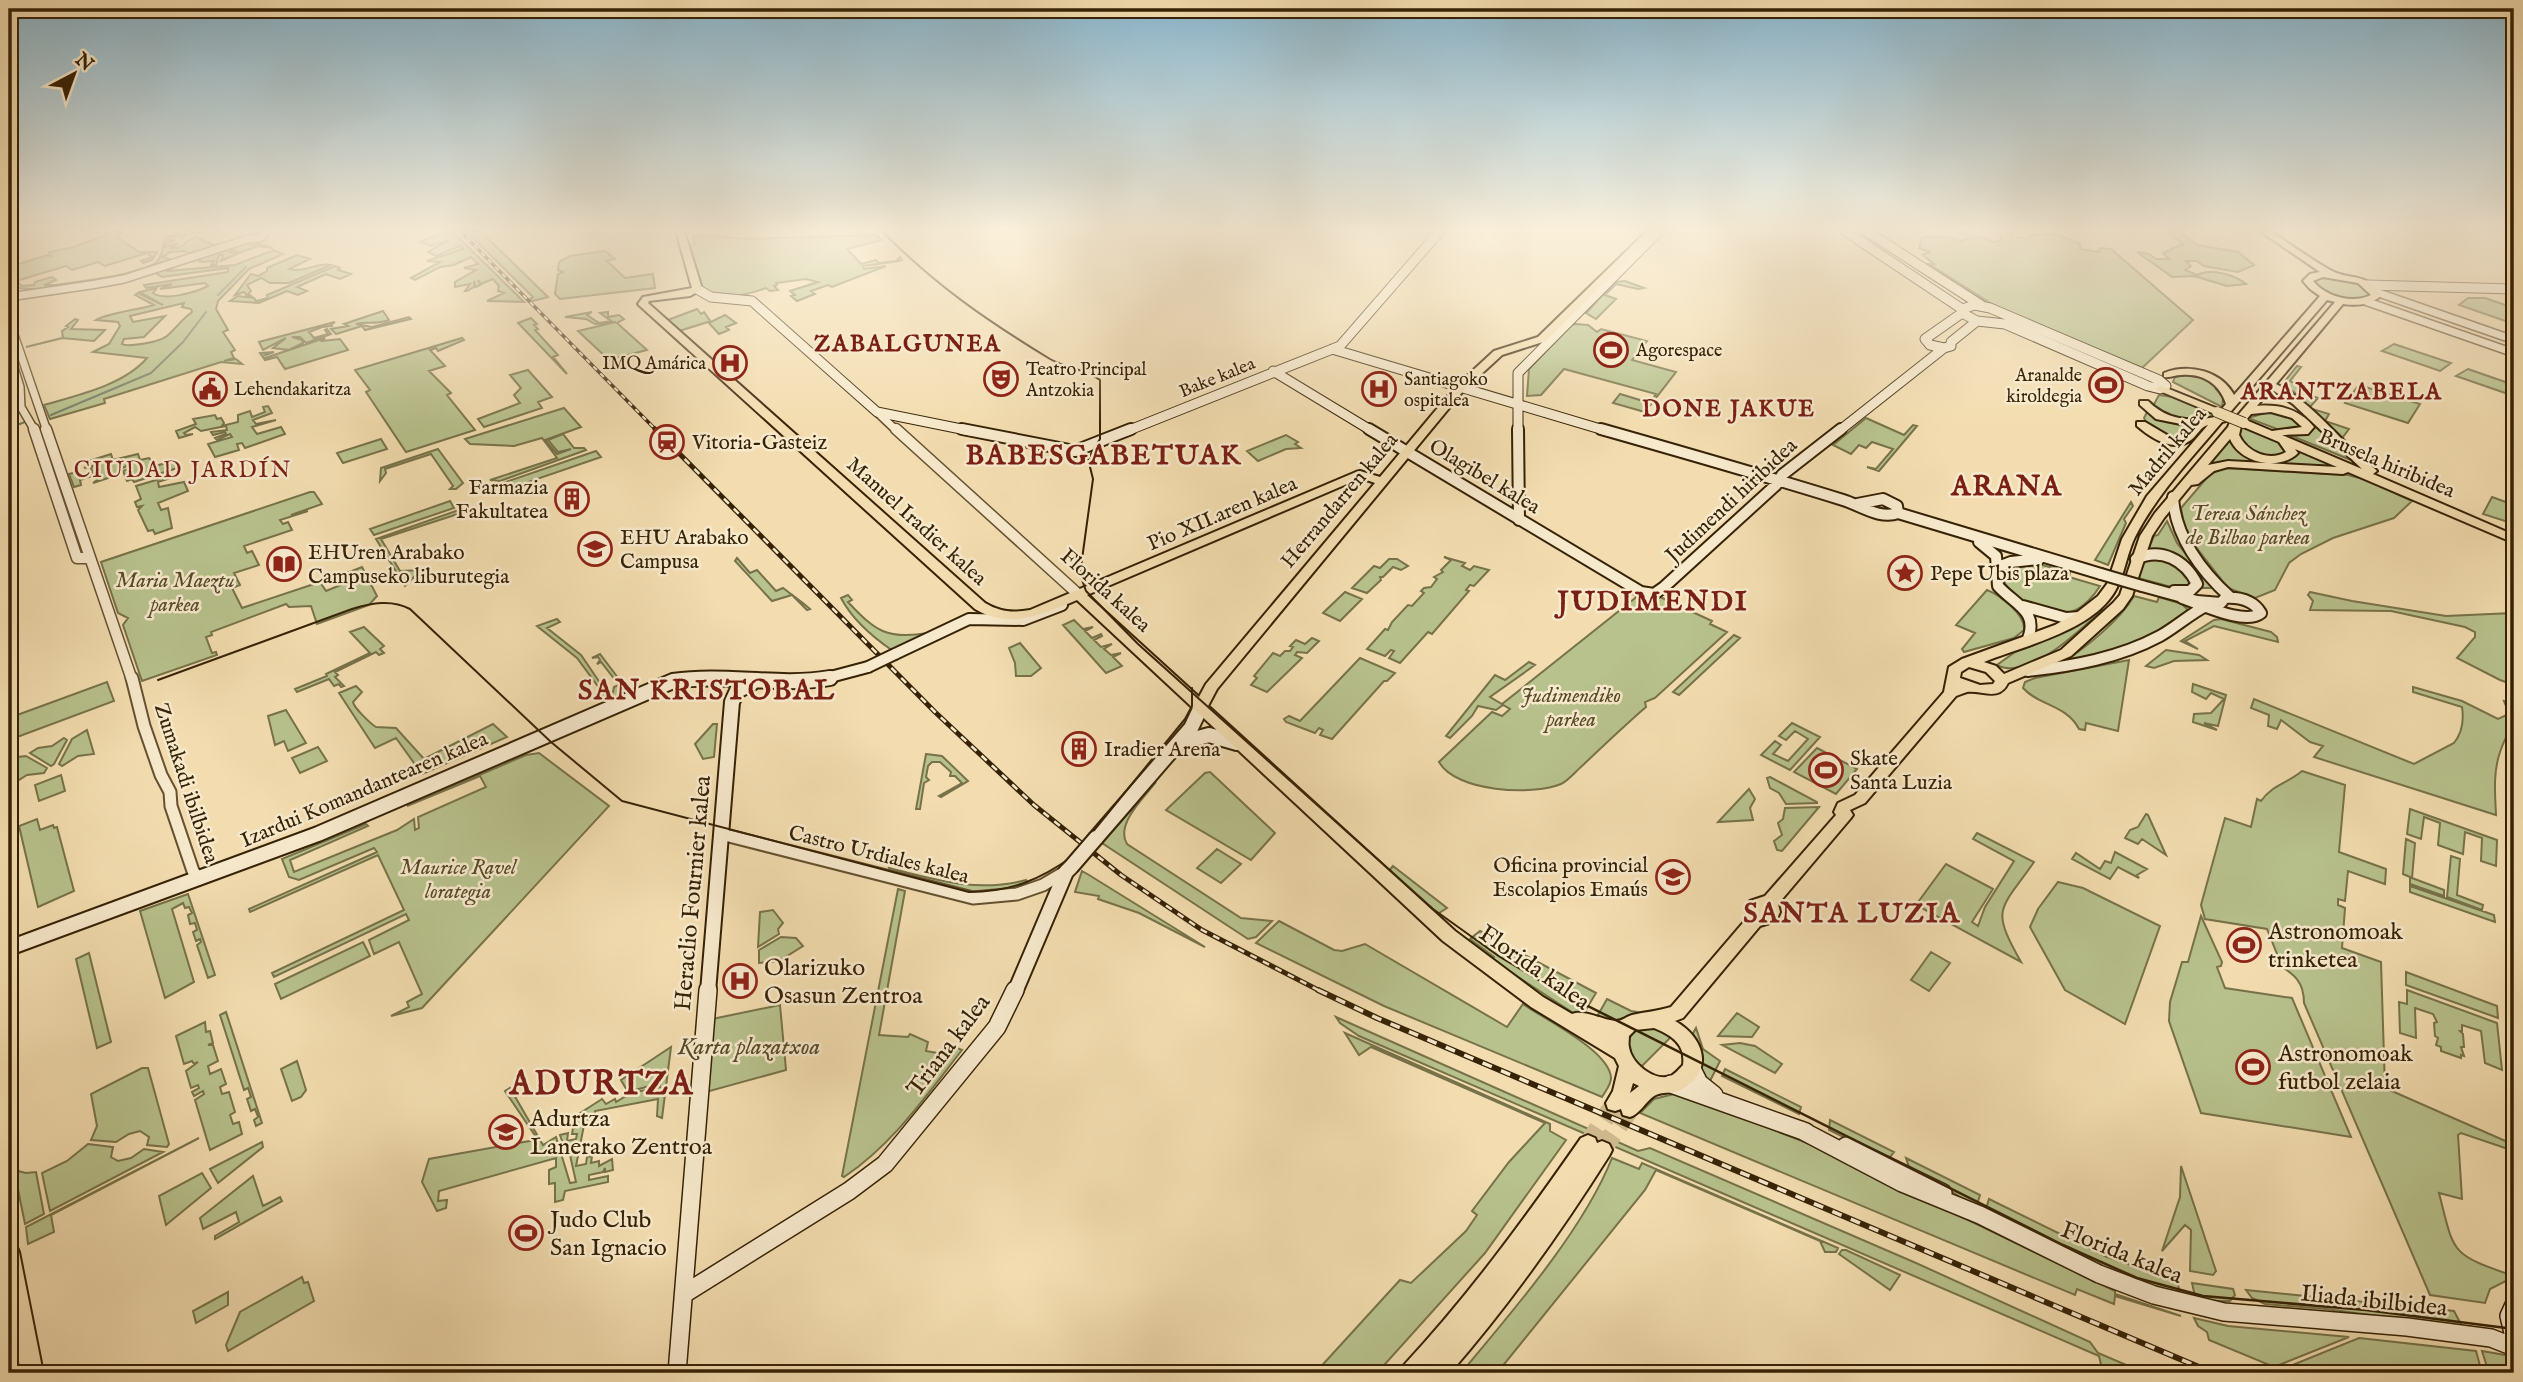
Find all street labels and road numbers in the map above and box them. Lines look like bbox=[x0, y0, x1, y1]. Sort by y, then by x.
street label: Bake kalea bbox=[1176, 353, 1259, 404]
street label: Madril kalea bbox=[2123, 401, 2214, 502]
street label: Brusela hiribidea bbox=[2314, 424, 2460, 506]
street label: Herrandarren kalea bbox=[1276, 427, 1405, 574]
street label: Judimendi hiribidea bbox=[1659, 432, 1804, 571]
street label: Olagibel kalea bbox=[1424, 434, 1546, 522]
street label: Manuel Iradier kalea bbox=[840, 452, 993, 593]
street label: Pio XII.aren kalea bbox=[1144, 470, 1302, 558]
street label: Florida kalea bbox=[1054, 543, 1157, 640]
street label: Zumakadi ibilbidea bbox=[147, 700, 225, 868]
street label: Izardui Komandantearen kalea bbox=[237, 726, 493, 855]
street label: Heraclio Fournier kalea bbox=[668, 774, 719, 1012]
street label: Castro Urdiales kalea bbox=[786, 820, 973, 891]
street label: Florida kalea bbox=[1472, 918, 1596, 1018]
street label: Triana kalea bbox=[900, 988, 998, 1103]
street label: Florida kalea bbox=[2056, 1215, 2188, 1292]
street label: Iliada ibilbidea bbox=[2299, 1278, 2449, 1325]

